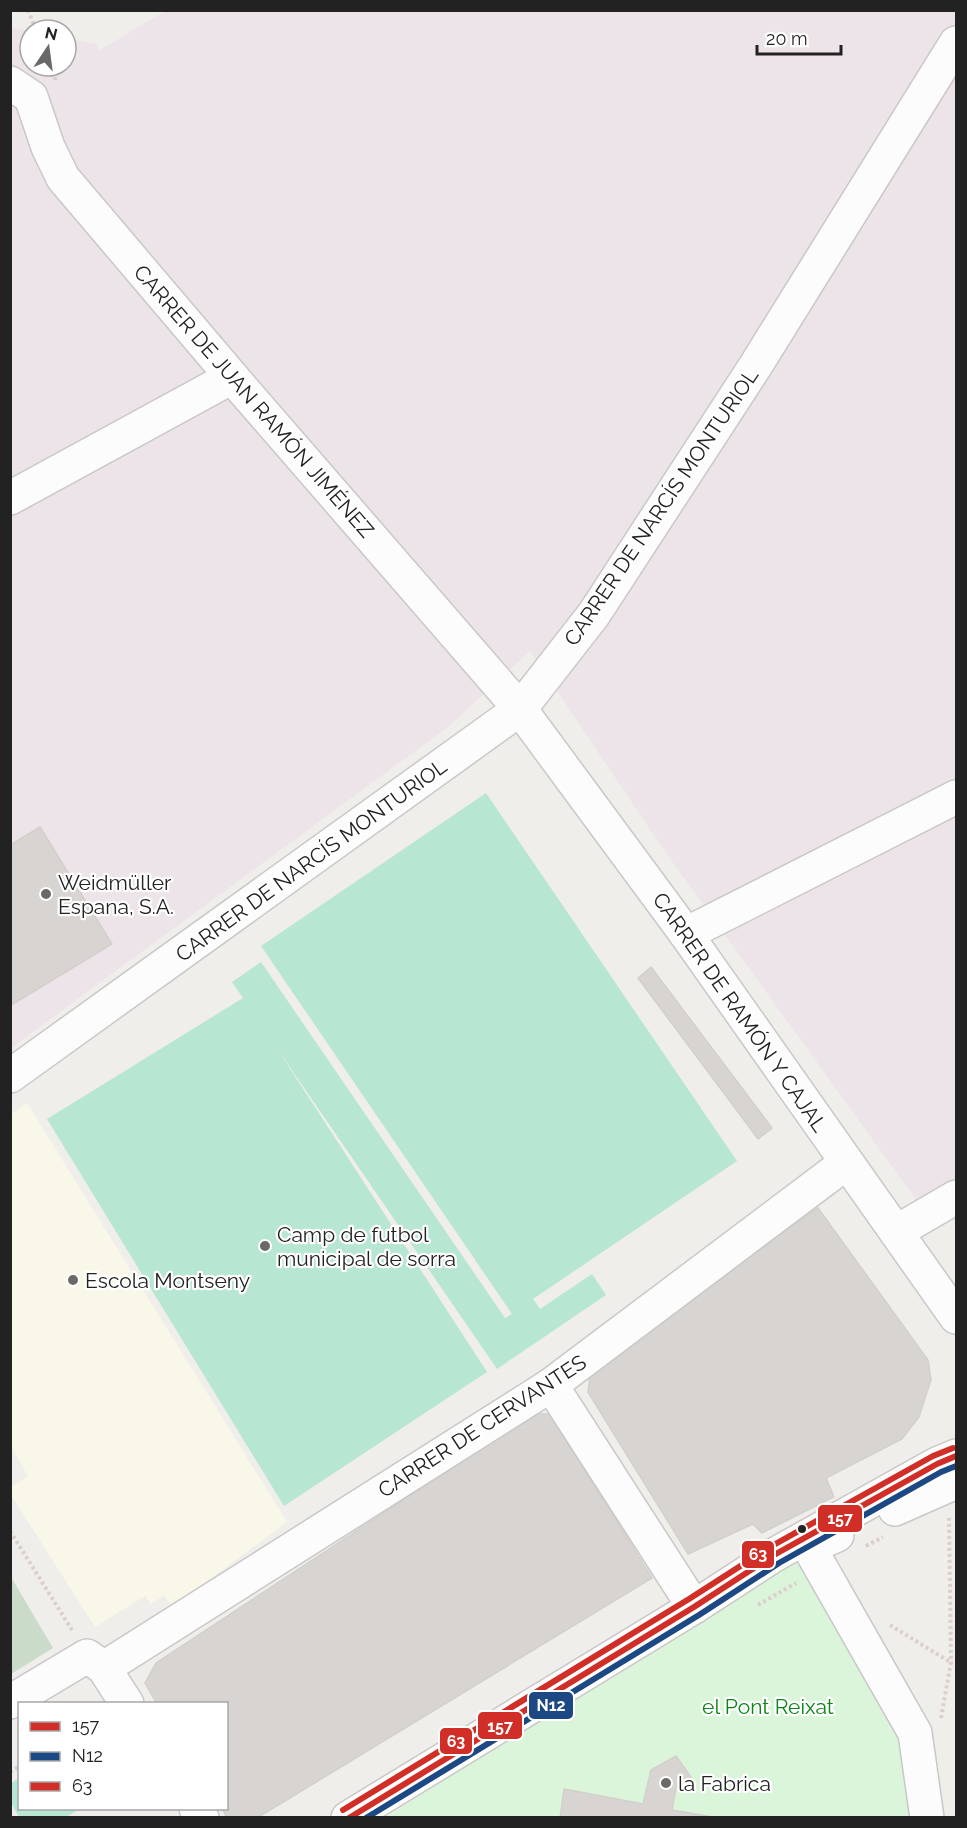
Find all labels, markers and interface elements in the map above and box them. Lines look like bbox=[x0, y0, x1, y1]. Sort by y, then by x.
north arrow bbox=[18, 18, 78, 78]
scale bar bbox=[757, 18, 841, 56]
text: N bbox=[43, 23, 59, 45]
text: 20 m bbox=[766, 28, 808, 49]
street label: CARRER DE JUAN RAMÓN JIMÉNEZ bbox=[129, 260, 379, 542]
street label: CARRER DE NARCÍS MONTURIOL bbox=[559, 364, 763, 650]
street label: CARRER DE NARCÍS MONTURIOL bbox=[171, 753, 451, 967]
place label: Weidmüller Espana, S.A. bbox=[58, 870, 174, 919]
marker: Weidmüller Espana, S.A. bbox=[39, 887, 53, 901]
street label: CARRER DE RAMÓN Y CAJAL bbox=[648, 887, 832, 1137]
place label: Camp de futbol municipal de sorra bbox=[277, 1222, 456, 1271]
marker: Camp de futbol municipal de sorra bbox=[258, 1239, 272, 1253]
place label: Escola Montseny bbox=[85, 1268, 250, 1293]
marker: Escola Montseny bbox=[66, 1273, 80, 1287]
street label: CARRER DE CERVANTES bbox=[373, 1349, 591, 1503]
line badge: 157 bbox=[817, 1504, 863, 1533]
text: 157 bbox=[827, 1509, 853, 1528]
unlabelled marker bbox=[796, 1523, 808, 1535]
line badge: 63 bbox=[741, 1540, 775, 1569]
text: 63 bbox=[749, 1545, 767, 1564]
line badge: N12 bbox=[528, 1691, 574, 1720]
park label: el Pont Reixat bbox=[702, 1694, 834, 1719]
text: N12 bbox=[536, 1696, 566, 1715]
legend bbox=[18, 1702, 228, 1810]
line badge: 157 bbox=[477, 1711, 523, 1740]
text: 157 bbox=[72, 1715, 99, 1736]
text: 157 bbox=[487, 1717, 513, 1736]
line badge: 63 bbox=[439, 1727, 473, 1755]
text: 63 bbox=[447, 1732, 465, 1751]
text: N12 bbox=[72, 1745, 103, 1766]
place label: la Fabrica bbox=[678, 1771, 771, 1796]
text: 63 bbox=[72, 1775, 92, 1796]
marker: la Fabrica bbox=[659, 1776, 673, 1790]

